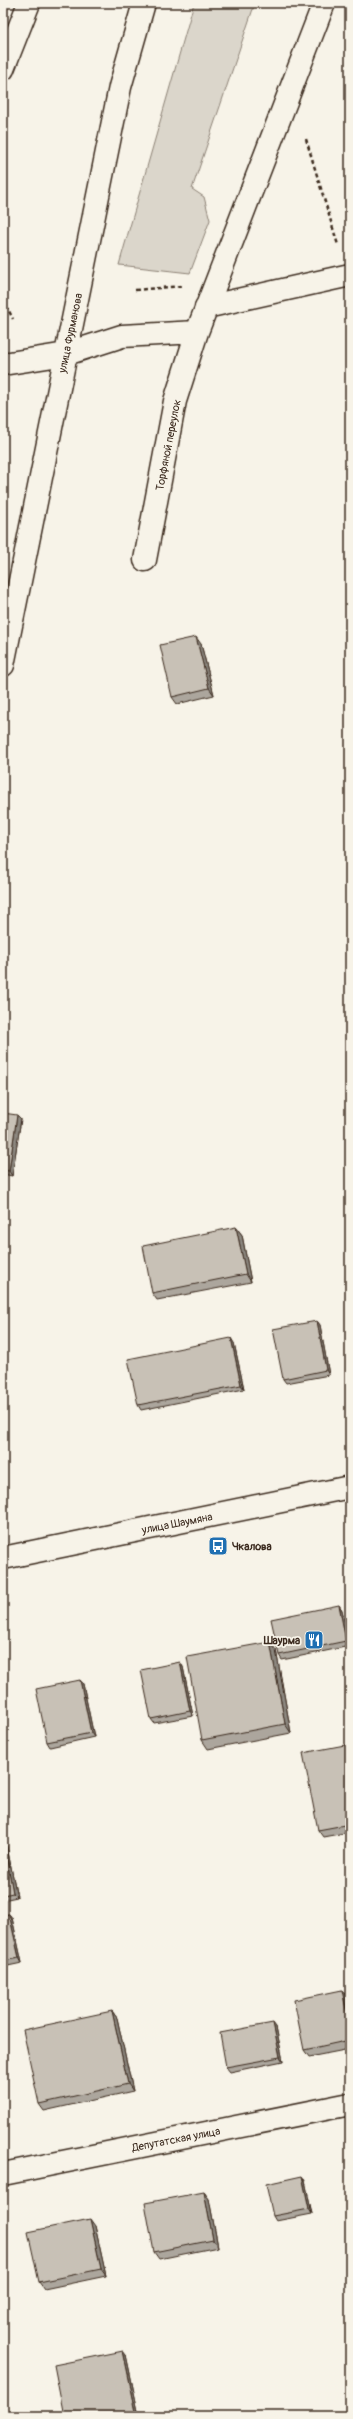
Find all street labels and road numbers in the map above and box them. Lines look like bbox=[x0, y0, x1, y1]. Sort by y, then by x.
street label: улица Фурманова bbox=[55, 292, 85, 375]
street label: Торфяной переулок bbox=[153, 398, 184, 492]
street label: улица Шаумяна bbox=[140, 1510, 213, 1537]
street label: Депутатская улица bbox=[130, 2125, 221, 2155]

